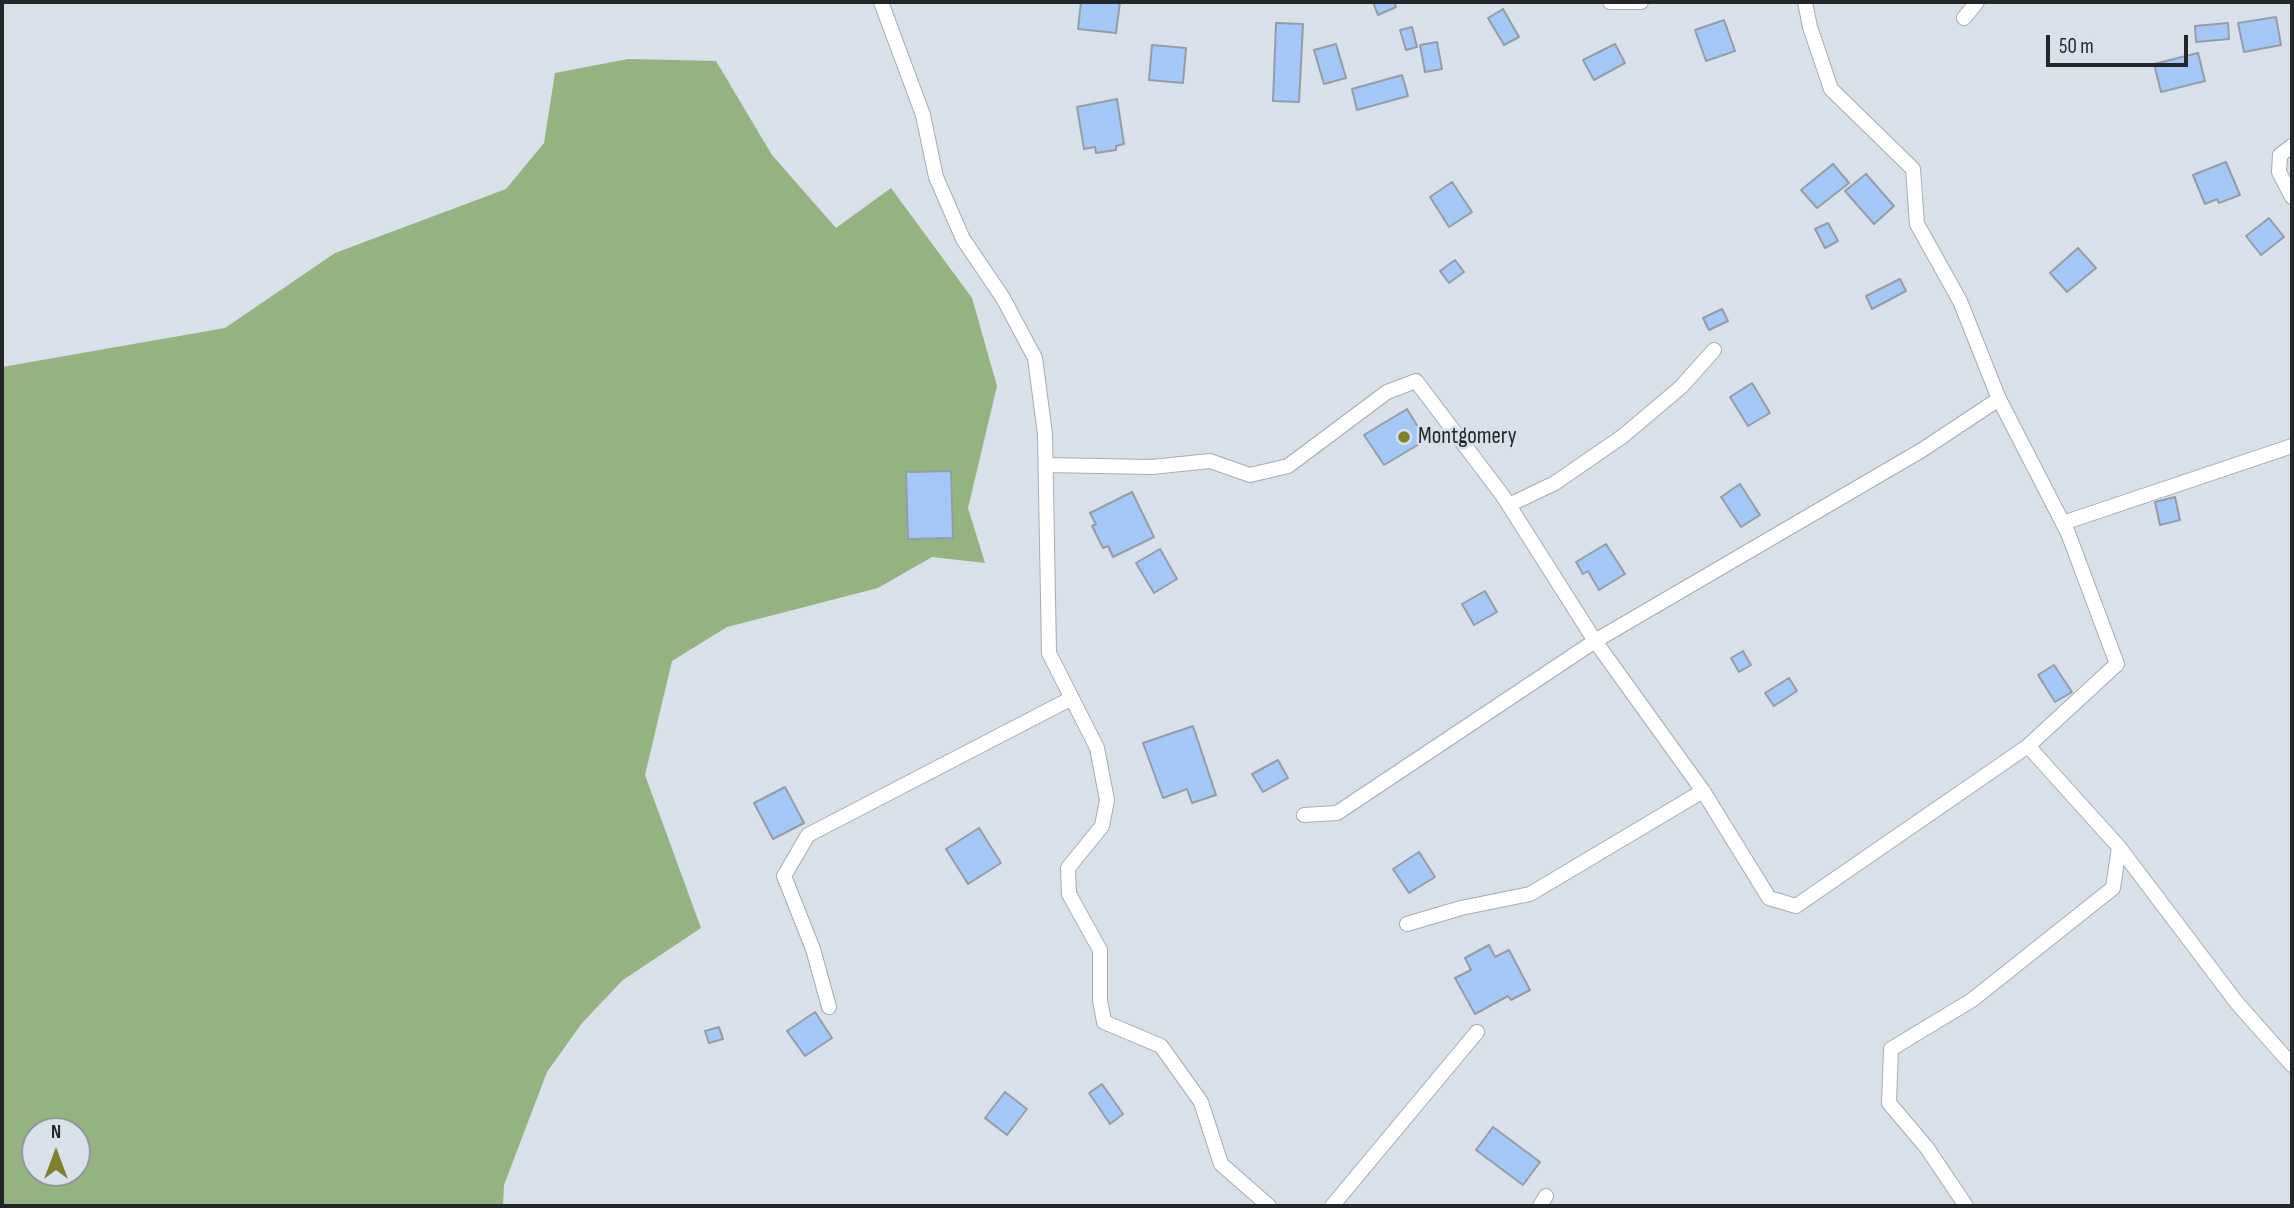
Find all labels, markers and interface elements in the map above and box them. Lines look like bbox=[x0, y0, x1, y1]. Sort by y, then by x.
scale bar bbox=[2049, 21, 2191, 65]
text: 50 m bbox=[2059, 34, 2094, 59]
place label: Montgomery bbox=[1418, 423, 1517, 451]
marker: Montgomery bbox=[1396, 429, 1412, 445]
north arrow bbox=[21, 1117, 91, 1187]
text: N bbox=[51, 1121, 61, 1144]

